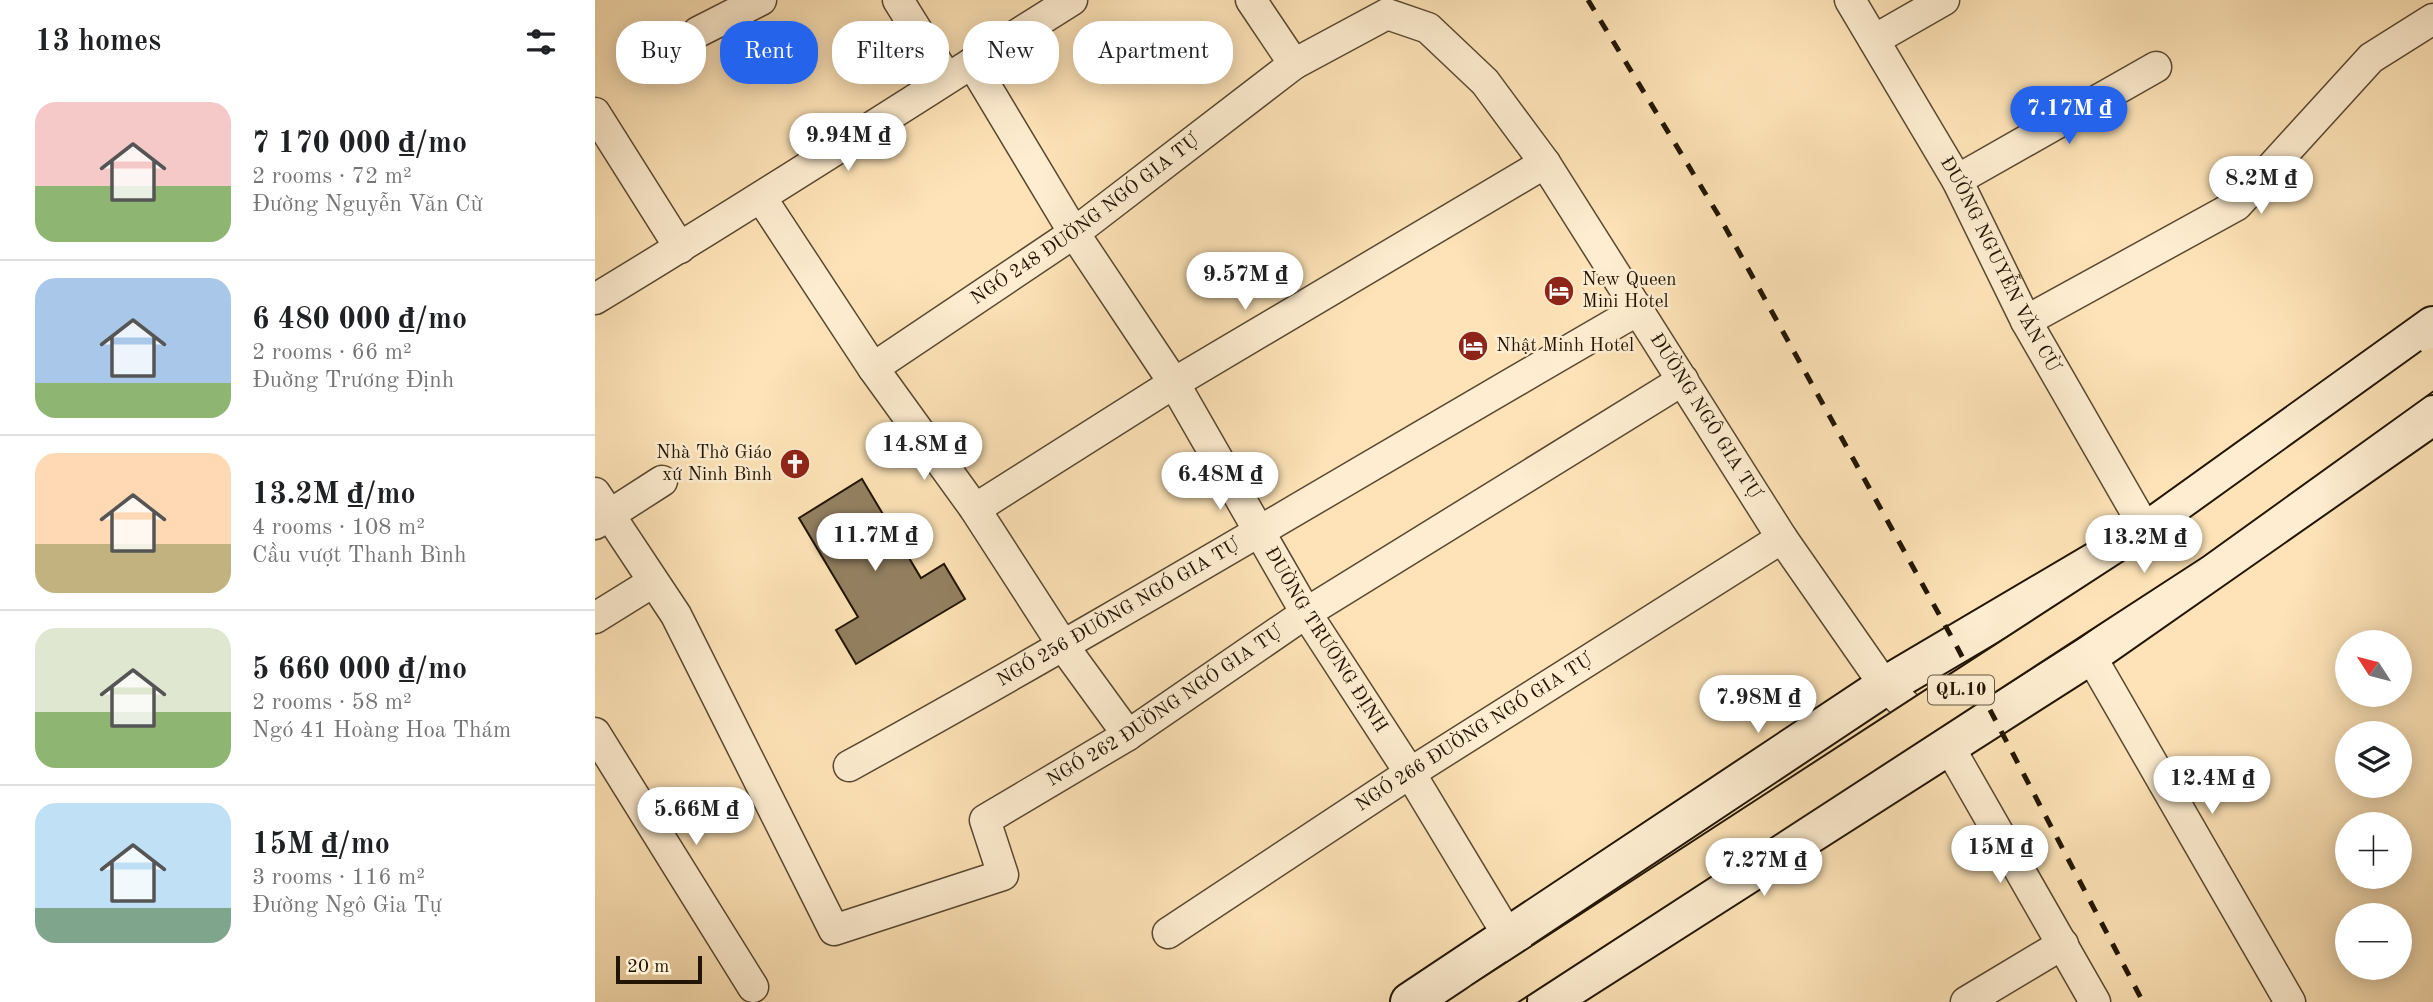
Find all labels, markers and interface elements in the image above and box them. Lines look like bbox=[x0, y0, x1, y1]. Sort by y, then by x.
chip: Buy bbox=[616, 21, 706, 84]
chip: Rent bbox=[720, 21, 818, 84]
chip: Filters bbox=[832, 21, 949, 84]
chip: New bbox=[963, 21, 1059, 84]
chip: Apartment bbox=[1073, 21, 1233, 84]
icon: filters bbox=[522, 23, 560, 61]
text: 13 homes bbox=[35, 27, 161, 57]
pin: 7.17M ₫ bbox=[2004, 86, 2134, 146]
text: 7.17M ₫ bbox=[2026, 97, 2112, 120]
pin: 9.94M ₫ bbox=[783, 114, 913, 173]
text: 9.94M ₫ bbox=[805, 124, 891, 147]
text: 7 170 000 ₫/mo bbox=[252, 129, 467, 159]
street label: NGÓ 248 ĐUỜNG NGÓ GIA TỰ bbox=[968, 129, 1203, 309]
icon: home bbox=[91, 130, 175, 214]
street label: ĐƯỜNG NGUYỄN VĂN CỪ bbox=[1936, 154, 2067, 375]
pin: 8.2M ₫ bbox=[2204, 156, 2318, 216]
text: 2 rooms · 72 m² bbox=[252, 165, 412, 188]
text: 8.2M ₫ bbox=[2225, 167, 2297, 190]
text: Đường Nguyễn Văn Cừ bbox=[252, 193, 483, 216]
pin: 9.57M ₫ bbox=[1180, 252, 1310, 312]
text: 9.57M ₫ bbox=[1202, 263, 1288, 286]
place label: New Queen Mini Hotel bbox=[1582, 271, 1677, 312]
hotel icon: New Queen Mini Hotel bbox=[1542, 274, 1576, 308]
text: 6 480 000 ₫/mo bbox=[252, 305, 467, 335]
icon: home bbox=[91, 306, 175, 390]
hotel icon: Nhật Minh Hotel bbox=[1456, 329, 1490, 363]
street label: ĐƯỜNG NGÔ GIA TỰ bbox=[1646, 330, 1766, 502]
place label: Nhật Minh Hotel bbox=[1496, 337, 1634, 356]
text: 2 rooms · 66 m² bbox=[252, 341, 412, 364]
text: Đuờng Trương Định bbox=[252, 369, 454, 392]
pin: 14.8M ₫ bbox=[859, 422, 989, 482]
text: 14.8M ₫ bbox=[881, 433, 967, 456]
place label: Nhà Thờ Giáo xứ Ninh Bình bbox=[656, 444, 772, 485]
church icon: Nhà Thờ Giáo xứ Ninh Bình bbox=[778, 447, 812, 481]
pin: 6.48M ₫ bbox=[1155, 452, 1285, 512]
text: 6.48M ₫ bbox=[1177, 463, 1263, 486]
text: 13.2M ₫/mo bbox=[252, 480, 416, 510]
icon: home bbox=[91, 481, 175, 565]
pin: 11.7M ₫ bbox=[810, 514, 940, 573]
text: 4 rooms · 108 m² bbox=[252, 516, 425, 539]
pin: 13.2M ₫ bbox=[2079, 516, 2209, 575]
text: 11.7M ₫ bbox=[832, 524, 918, 547]
text: 13.2M ₫ bbox=[2101, 526, 2187, 549]
street label: NGÓ 256 ĐUỜNG NGÓ GIA TỰ bbox=[994, 534, 1243, 690]
text: Cầu vượt Thanh Bình bbox=[252, 544, 467, 567]
street label: ĐUỜNG TRƯƠNG ĐỊNH bbox=[1261, 544, 1391, 736]
street label: NGÓ 262 ĐUỜNG NGÓ GIA TỰ bbox=[1044, 621, 1286, 790]
north arrow bbox=[2335, 630, 2411, 707]
map controls bbox=[2335, 630, 2412, 980]
street label: NGÓ 266 ĐUỜNG NGÓ GIA TỰ bbox=[1353, 649, 1596, 815]
text: 5 660 000 ₫/mo bbox=[252, 655, 467, 685]
icon: home bbox=[91, 656, 175, 740]
pin: 7.98M ₫ bbox=[1693, 676, 1823, 735]
road number: QL.10 bbox=[1928, 676, 1994, 704]
text: 7.98M ₫ bbox=[1715, 686, 1801, 709]
text: 2 rooms · 58 m² bbox=[252, 691, 412, 714]
text: Ngó 41 Hoàng Hoa Thám bbox=[252, 719, 511, 742]
button: layers bbox=[2335, 721, 2412, 798]
pin: 12.4M ₫ bbox=[2147, 756, 2277, 816]
text: 12.4M ₫ bbox=[2169, 767, 2255, 790]
pin: 5.66M ₫ bbox=[631, 788, 761, 847]
text: 5.66M ₫ bbox=[653, 798, 739, 821]
button: + bbox=[2335, 812, 2412, 889]
pin: 15M ₫ bbox=[1951, 826, 2049, 885]
text: 15M ₫/mo bbox=[252, 830, 390, 860]
icon: home bbox=[91, 831, 175, 915]
text: 15M ₫ bbox=[1967, 836, 2033, 859]
pin: 7.27M ₫ bbox=[1699, 838, 1829, 898]
text: 7.27M ₫ bbox=[1721, 849, 1807, 872]
text: 3 rooms · 116 m² bbox=[252, 866, 425, 889]
text: Đường Ngô Gia Tự bbox=[252, 894, 442, 917]
button: − bbox=[2335, 903, 2412, 980]
scale bar bbox=[616, 953, 702, 985]
text: 20 m bbox=[627, 958, 669, 977]

